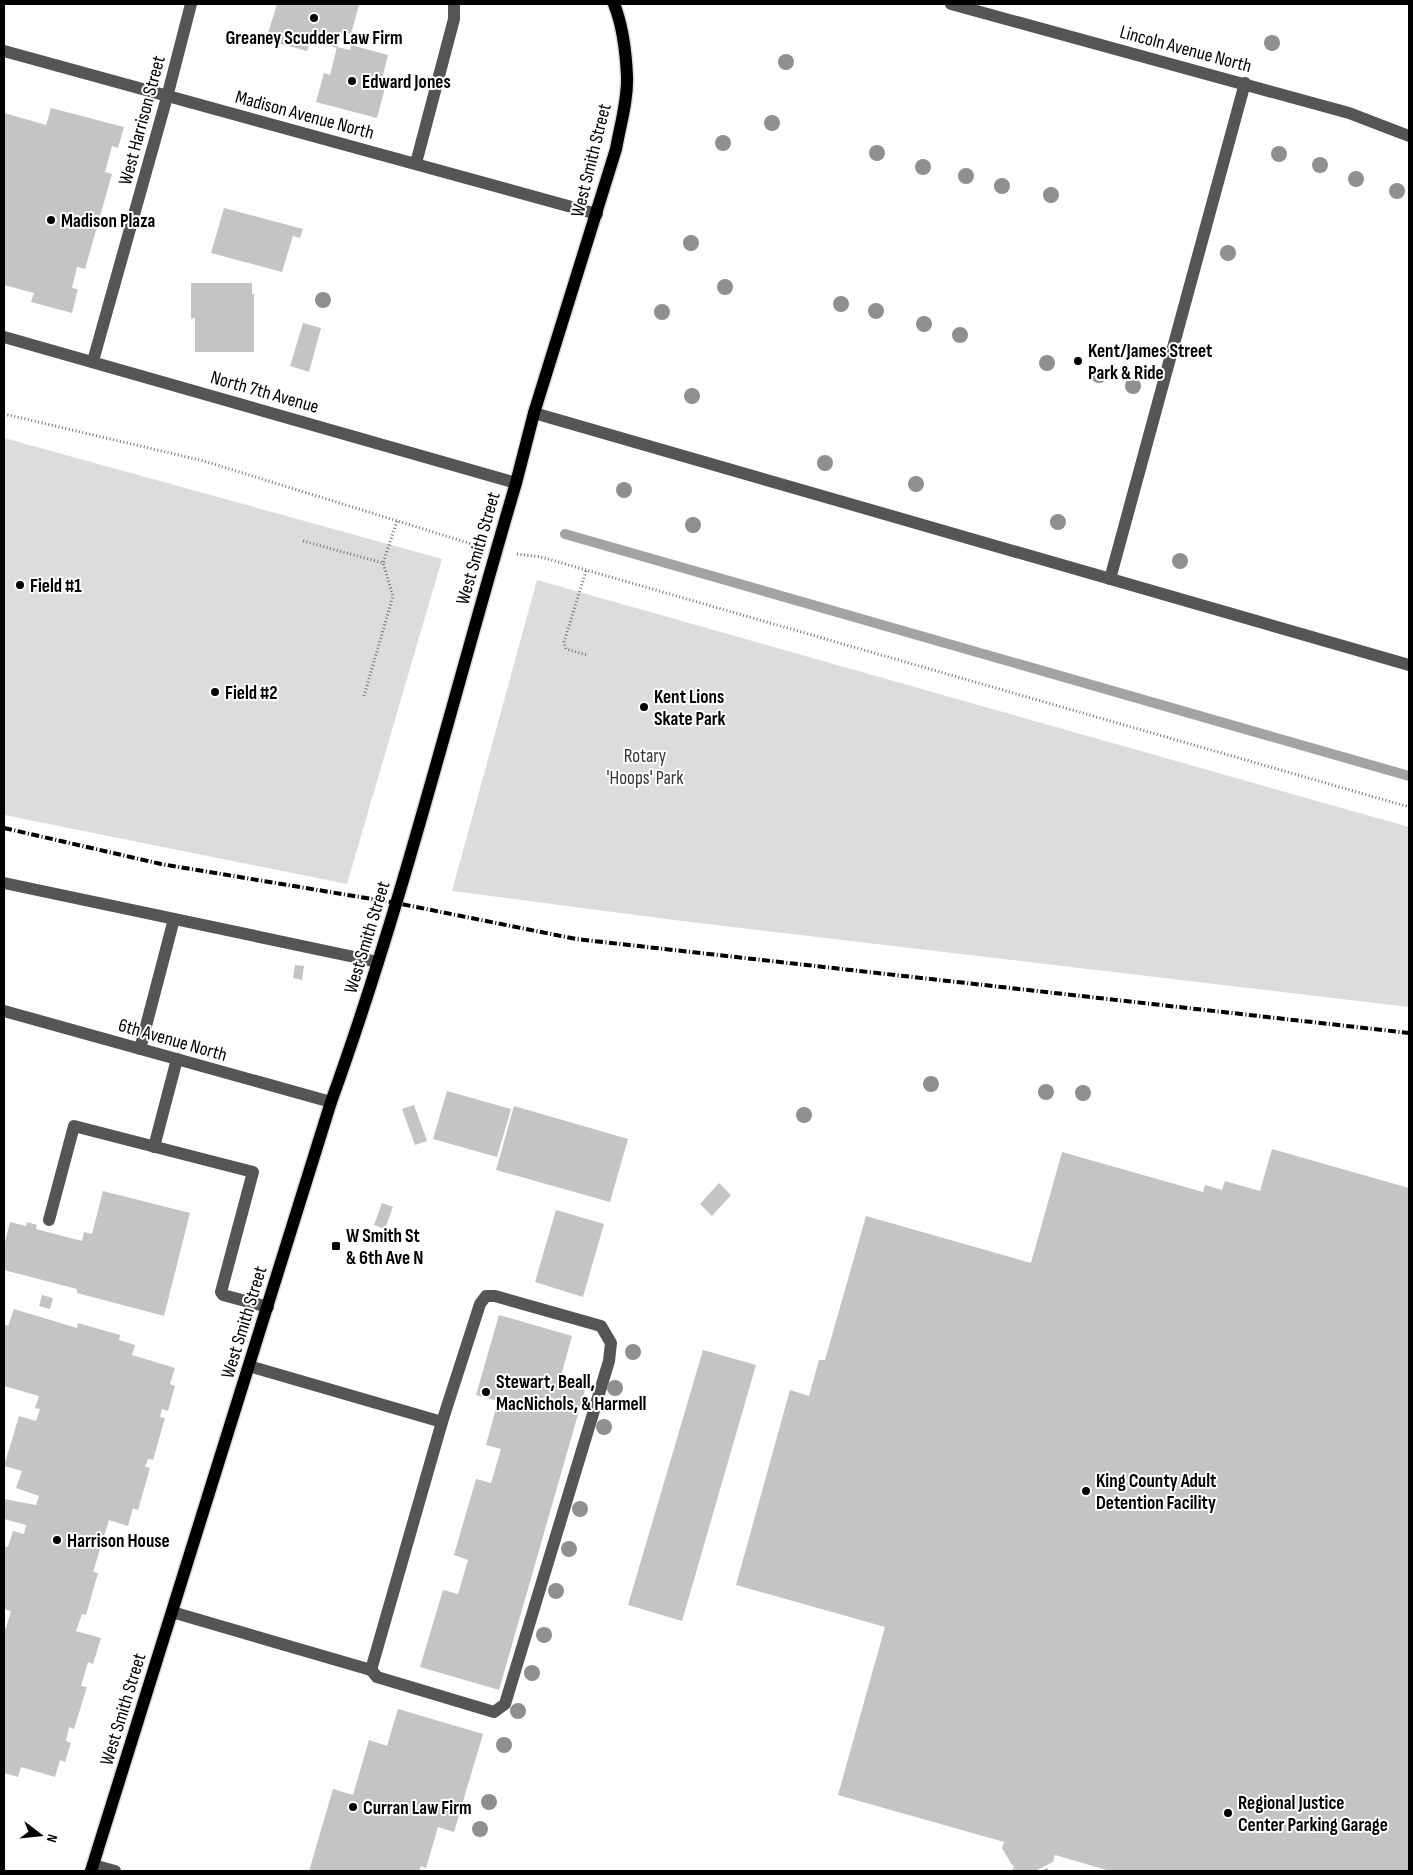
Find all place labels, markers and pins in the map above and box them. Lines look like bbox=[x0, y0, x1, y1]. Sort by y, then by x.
marker: Greaney Scudder Law Firm bbox=[308, 12, 320, 24]
place label: Greaney Scudder Law Firm bbox=[225, 27, 403, 50]
place label: Edward Jones bbox=[362, 71, 451, 94]
marker: Edward Jones bbox=[346, 75, 358, 87]
place label: Madison Plaza bbox=[61, 210, 155, 233]
marker: Madison Plaza bbox=[45, 214, 57, 226]
place label: Kent/James Street Park & Ride bbox=[1088, 340, 1212, 385]
marker: Kent/James Street Park & Ride bbox=[1072, 355, 1084, 367]
place label: Field #1 bbox=[30, 575, 82, 598]
marker: Field #1 bbox=[14, 579, 26, 591]
place label: Field #2 bbox=[225, 682, 278, 705]
marker: Field #2 bbox=[209, 686, 221, 698]
place label: Kent Lions Skate Park bbox=[654, 686, 726, 731]
marker: Kent Lions Skate Park bbox=[638, 701, 650, 713]
place label: W Smith St & 6th Ave N bbox=[346, 1225, 423, 1270]
marker: W Smith St & 6th Ave N bbox=[330, 1240, 342, 1252]
place label: Stewart, Beall, MacNichols, & Harmell bbox=[496, 1371, 646, 1416]
marker: Stewart, Beall, MacNichols, & Harmell bbox=[480, 1386, 492, 1398]
place label: King County Adult Detention Facility bbox=[1096, 1470, 1216, 1515]
marker: King County Adult Detention Facility bbox=[1080, 1485, 1092, 1497]
place label: Harrison House bbox=[67, 1530, 170, 1553]
marker: Harrison House bbox=[51, 1534, 63, 1546]
place label: Regional Justice Center Parking Garage bbox=[1238, 1792, 1388, 1837]
place label: Curran Law Firm bbox=[363, 1797, 472, 1820]
marker: Curran Law Firm bbox=[347, 1801, 359, 1813]
marker: Regional Justice Center Parking Garage bbox=[1222, 1807, 1234, 1819]

